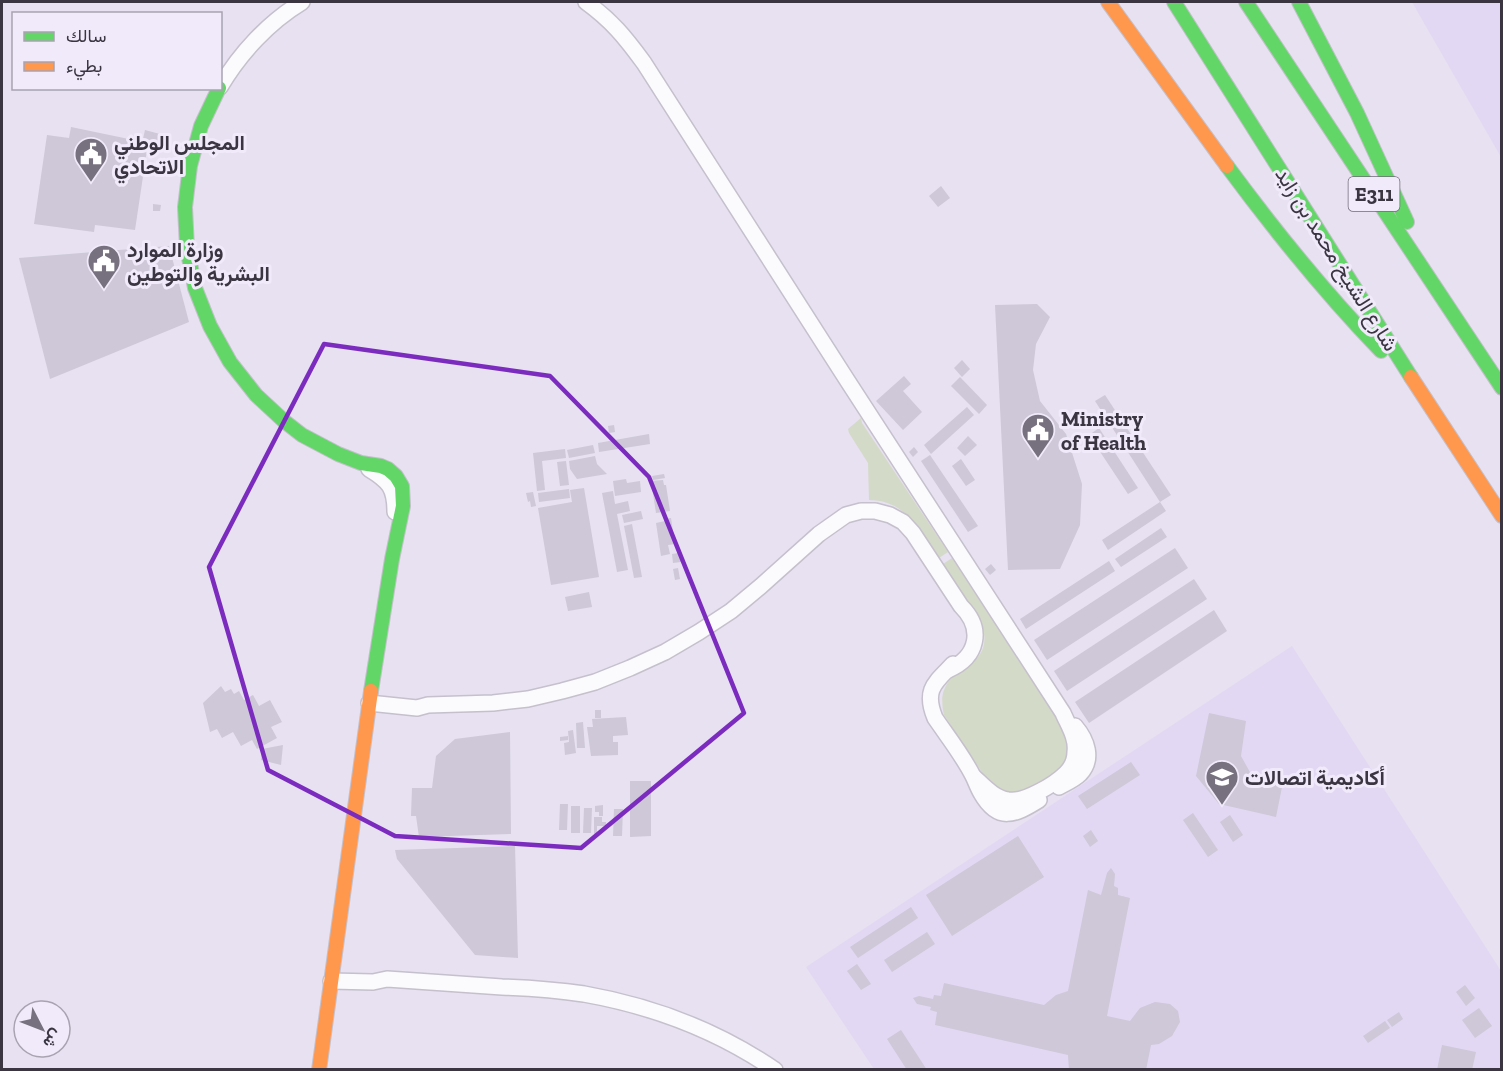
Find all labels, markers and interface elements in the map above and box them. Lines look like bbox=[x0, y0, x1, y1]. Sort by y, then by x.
legend bbox=[12, 12, 222, 90]
text: سالك bbox=[66, 25, 106, 47]
text: بطيء bbox=[66, 55, 102, 81]
place label: المجلس الوطني الاتحادي bbox=[114, 130, 245, 184]
public building icon: المجلس الوطني الاتحادي bbox=[73, 136, 109, 183]
street label: شارع الشيخ محمد بن زايد bbox=[1269, 163, 1404, 356]
road number: E311 bbox=[1348, 177, 1400, 211]
place label: وزارة الموارد البشرية والتوطين bbox=[127, 237, 270, 287]
public building icon: وزارة الموارد البشرية والتوطين bbox=[86, 243, 122, 290]
place label: Ministry of Health bbox=[1061, 406, 1146, 455]
public building icon: Ministry of Health bbox=[1020, 412, 1056, 459]
school or university icon: أكاديمية اتصالات bbox=[1204, 759, 1240, 806]
place label: أكاديمية اتصالات bbox=[1245, 765, 1385, 790]
north arrow bbox=[12, 999, 72, 1059]
text: ش bbox=[39, 1025, 66, 1052]

